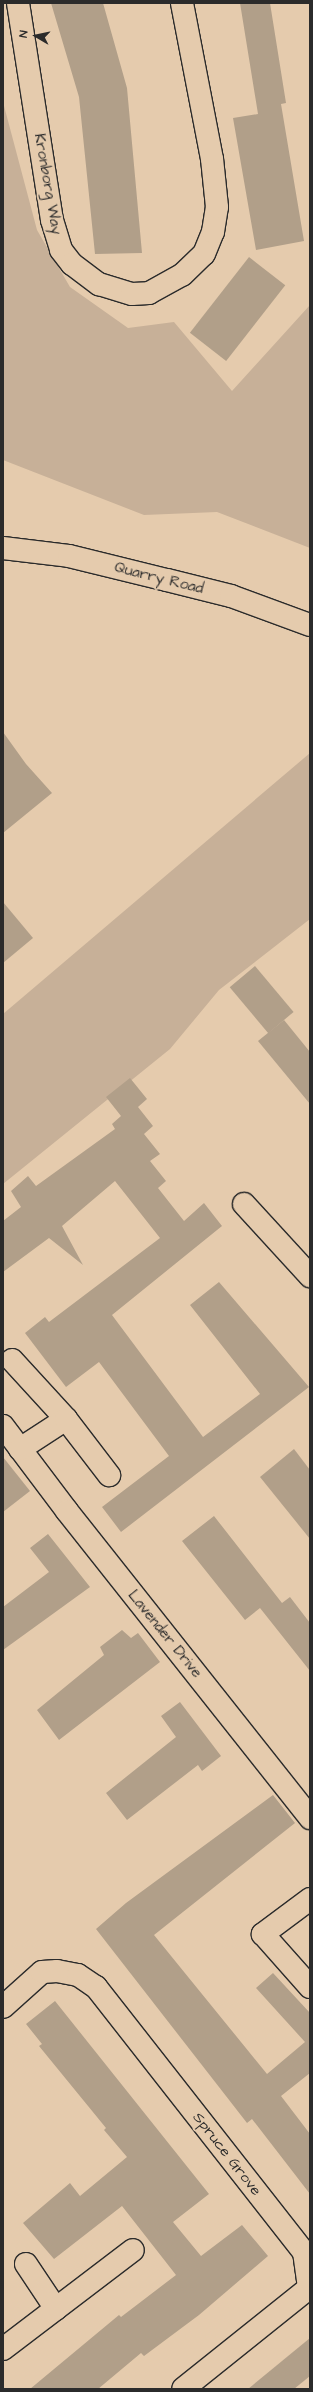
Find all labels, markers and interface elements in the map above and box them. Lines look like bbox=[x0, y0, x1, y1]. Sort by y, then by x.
north arrow bbox=[16, 16, 56, 56]
text: N bbox=[16, 29, 32, 39]
street label: Kronborg Way bbox=[30, 132, 66, 236]
street label: Quarry Road bbox=[113, 558, 205, 598]
street label: Lavender Drive bbox=[124, 1587, 206, 1681]
street label: Spruce Grove bbox=[189, 2109, 265, 2199]

